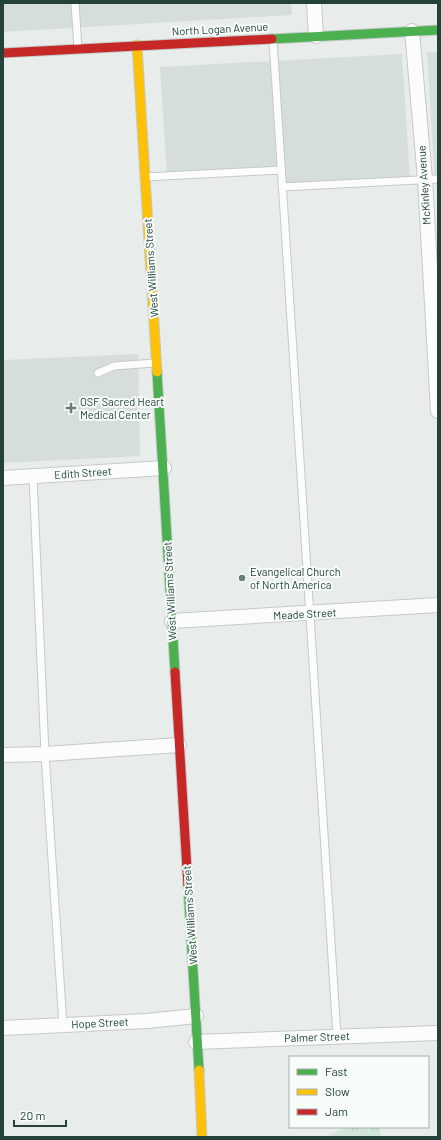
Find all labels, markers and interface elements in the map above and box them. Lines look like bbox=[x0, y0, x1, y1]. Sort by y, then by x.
street label: North Logan Avenue bbox=[171, 19, 269, 38]
street label: McKinley Avenue bbox=[414, 145, 433, 225]
street label: West Williams Street bbox=[141, 218, 160, 318]
place label: OSF Sacred Heart Medical Center bbox=[80, 395, 164, 421]
marker: OSF Sacred Heart Medical Center bbox=[65, 402, 77, 414]
street label: Edith Street bbox=[54, 464, 112, 481]
street label: West Williams Street bbox=[160, 541, 179, 641]
place label: Evangelical Church of North America bbox=[250, 565, 341, 591]
marker: Evangelical Church of North America bbox=[237, 573, 247, 583]
street label: Meade Street bbox=[273, 605, 337, 622]
street label: West Williams Street bbox=[180, 865, 199, 965]
street label: Hope Street bbox=[71, 1015, 129, 1030]
street label: Palmer Street bbox=[284, 1029, 350, 1044]
legend bbox=[289, 1056, 429, 1128]
text: Fast bbox=[325, 1064, 348, 1078]
text: Slow bbox=[325, 1084, 350, 1098]
scale bar bbox=[14, 1102, 66, 1128]
text: Jam bbox=[325, 1104, 348, 1118]
text: 20 m bbox=[20, 1108, 46, 1122]

